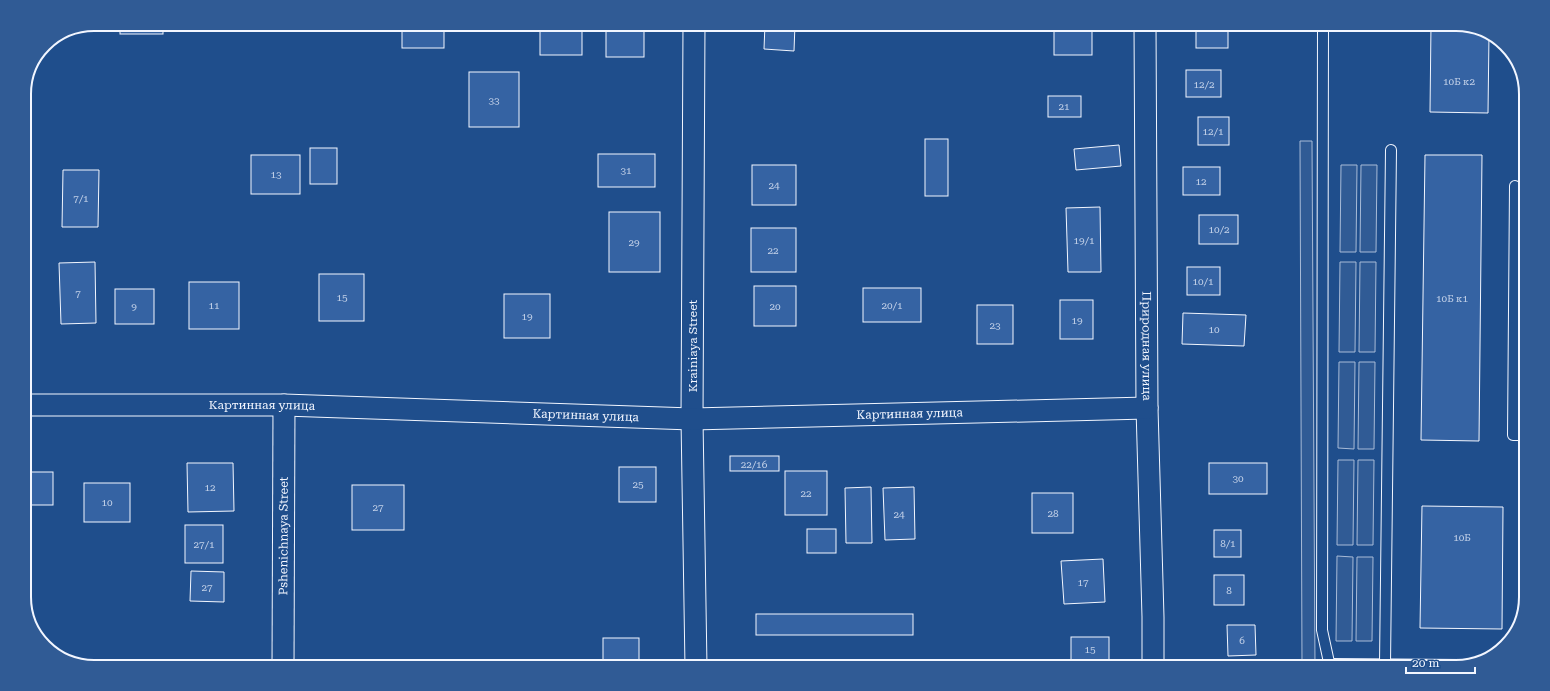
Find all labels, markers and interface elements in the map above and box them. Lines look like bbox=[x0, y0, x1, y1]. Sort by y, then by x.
house number: 10Б к2 bbox=[1443, 76, 1475, 87]
house number: 12/2 bbox=[1194, 79, 1215, 90]
house number: 33 bbox=[488, 95, 500, 106]
house number: 21 bbox=[1058, 101, 1070, 112]
house number: 12/1 bbox=[1203, 126, 1224, 137]
house number: 31 bbox=[620, 165, 632, 176]
house number: 13 bbox=[270, 169, 282, 180]
house number: 12 bbox=[1195, 176, 1207, 187]
house number: 24 bbox=[768, 180, 780, 191]
house number: 7/1 bbox=[73, 193, 89, 204]
house number: 10/2 bbox=[1209, 224, 1230, 235]
house number: 19/1 bbox=[1074, 235, 1095, 246]
house number: 29 bbox=[628, 237, 640, 248]
house number: 22 bbox=[767, 245, 779, 256]
house number: 10/1 bbox=[1193, 276, 1214, 287]
house number: 7 bbox=[75, 288, 81, 299]
street label: Природная улица bbox=[1139, 291, 1154, 401]
house number: 15 bbox=[336, 292, 348, 303]
house number: 10Б к1 bbox=[1436, 293, 1468, 304]
street label: Krainiaya Street bbox=[686, 299, 700, 392]
house number: 11 bbox=[208, 300, 220, 311]
house number: 20/1 bbox=[882, 300, 903, 311]
house number: 9 bbox=[131, 301, 137, 312]
house number: 20 bbox=[769, 301, 781, 312]
house number: 19 bbox=[521, 311, 533, 322]
house number: 19 bbox=[1071, 315, 1083, 326]
house number: 23 bbox=[989, 320, 1001, 331]
house number: 10 bbox=[1208, 324, 1220, 335]
street label: Картинная улица bbox=[209, 398, 316, 413]
street label: Картинная улица bbox=[856, 405, 964, 422]
street label: Картинная улица bbox=[532, 407, 640, 424]
house number: 22/16 bbox=[741, 459, 768, 470]
house number: 30 bbox=[1232, 473, 1244, 484]
street label: Pshenichnaya Street bbox=[276, 476, 291, 595]
house number: 25 bbox=[632, 479, 644, 490]
house number: 12 bbox=[204, 482, 216, 493]
house number: 22 bbox=[800, 488, 812, 499]
house number: 10 bbox=[101, 497, 113, 508]
house number: 27 bbox=[372, 502, 384, 513]
house number: 28 bbox=[1047, 508, 1059, 519]
house number: 24 bbox=[893, 509, 905, 520]
house number: 10Б bbox=[1453, 532, 1471, 543]
house number: 8/1 bbox=[1220, 538, 1236, 549]
house number: 27/1 bbox=[194, 539, 215, 550]
house number: 17 bbox=[1077, 577, 1089, 588]
house number: 27 bbox=[201, 582, 213, 593]
house number: 8 bbox=[1226, 585, 1232, 596]
house number: 6 bbox=[1239, 635, 1245, 646]
house number: 15 bbox=[1084, 644, 1096, 655]
scale bar bbox=[1406, 649, 1475, 675]
text: 20 m bbox=[1412, 656, 1439, 670]

